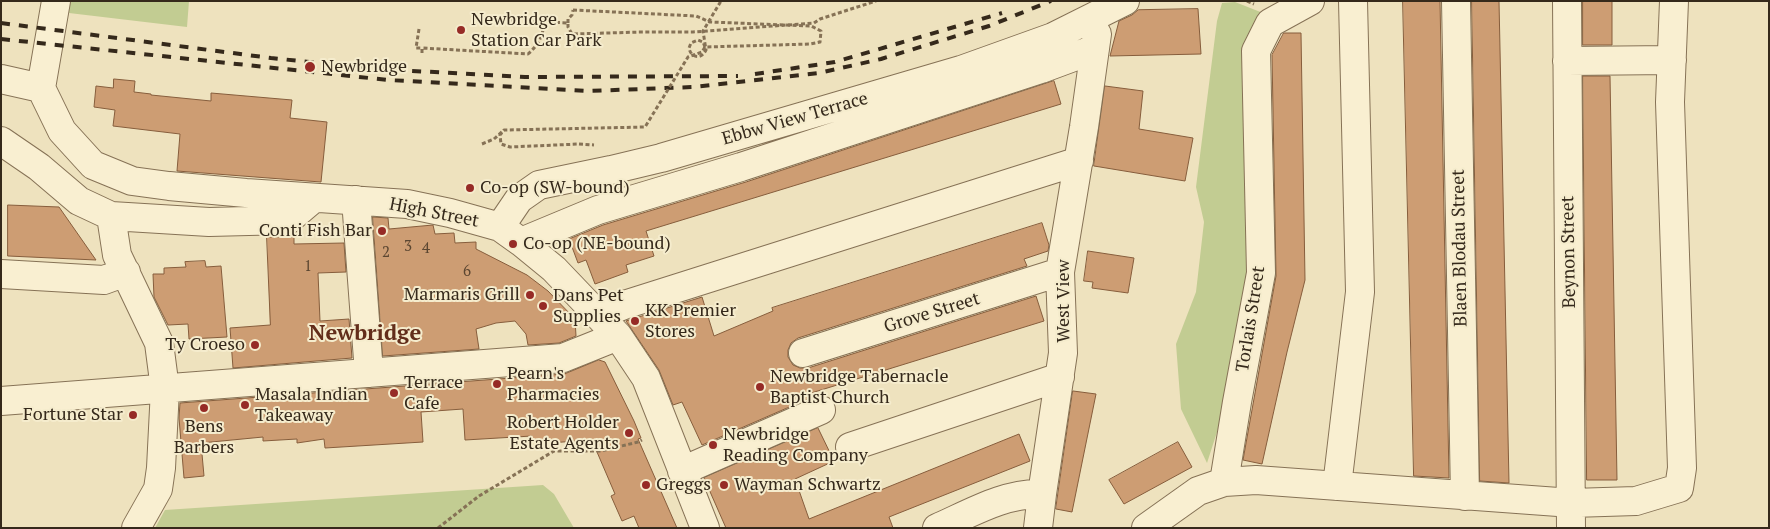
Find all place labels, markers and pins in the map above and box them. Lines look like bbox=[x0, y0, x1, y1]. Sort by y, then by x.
place label: Newbridge Station Car Park bbox=[471, 9, 601, 52]
marker: Newbridge Station Car Park bbox=[455, 24, 467, 36]
place label: Newbridge bbox=[321, 56, 407, 78]
marker: Newbridge bbox=[303, 60, 317, 74]
place label: Co-op (SW-bound) bbox=[480, 177, 630, 199]
marker: Co-op (SW-bound) bbox=[464, 182, 476, 194]
place label: Conti Fish Bar bbox=[259, 220, 372, 242]
marker: Conti Fish Bar bbox=[376, 225, 388, 237]
place label: Co-op (NE-bound) bbox=[523, 233, 671, 255]
marker: Co-op (NE-bound) bbox=[507, 238, 519, 250]
place label: Marmaris Grill bbox=[404, 284, 520, 306]
place label: Dans Pet Supplies bbox=[553, 285, 624, 328]
marker: Marmaris Grill bbox=[524, 289, 536, 301]
marker: Dans Pet Supplies bbox=[537, 300, 549, 312]
place label: KK Premier Stores bbox=[645, 300, 736, 342]
marker: KK Premier Stores bbox=[629, 315, 641, 327]
place label: Ty Croeso bbox=[165, 334, 245, 356]
marker: Ty Croeso bbox=[249, 339, 261, 351]
place label: Pearn's Pharmacies bbox=[507, 363, 600, 406]
place label: Newbridge Tabernacle Baptist Church bbox=[770, 366, 948, 408]
place label: Terrace Cafe bbox=[404, 372, 463, 414]
marker: Pearn's Pharmacies bbox=[491, 378, 503, 390]
marker: Newbridge Tabernacle Baptist Church bbox=[754, 381, 766, 393]
place label: Masala Indian Takeaway bbox=[255, 384, 368, 426]
marker: Terrace Cafe bbox=[388, 387, 400, 399]
marker: Masala Indian Takeaway bbox=[239, 399, 251, 411]
marker: Bens Barbers bbox=[198, 402, 210, 414]
place label: Fortune Star bbox=[23, 404, 123, 426]
marker: Fortune Star bbox=[127, 409, 139, 421]
place label: Robert Holder Estate Agents bbox=[507, 412, 619, 454]
place label: Bens Barbers bbox=[174, 416, 234, 458]
place label: Newbridge Reading Company bbox=[723, 424, 868, 466]
marker: Robert Holder Estate Agents bbox=[623, 427, 635, 439]
marker: Newbridge Reading Company bbox=[707, 439, 719, 451]
place label: Greggs bbox=[656, 474, 711, 496]
place label: Wayman Schwartz bbox=[734, 474, 881, 496]
marker: Greggs bbox=[640, 479, 652, 491]
marker: Wayman Schwartz bbox=[718, 479, 730, 491]

